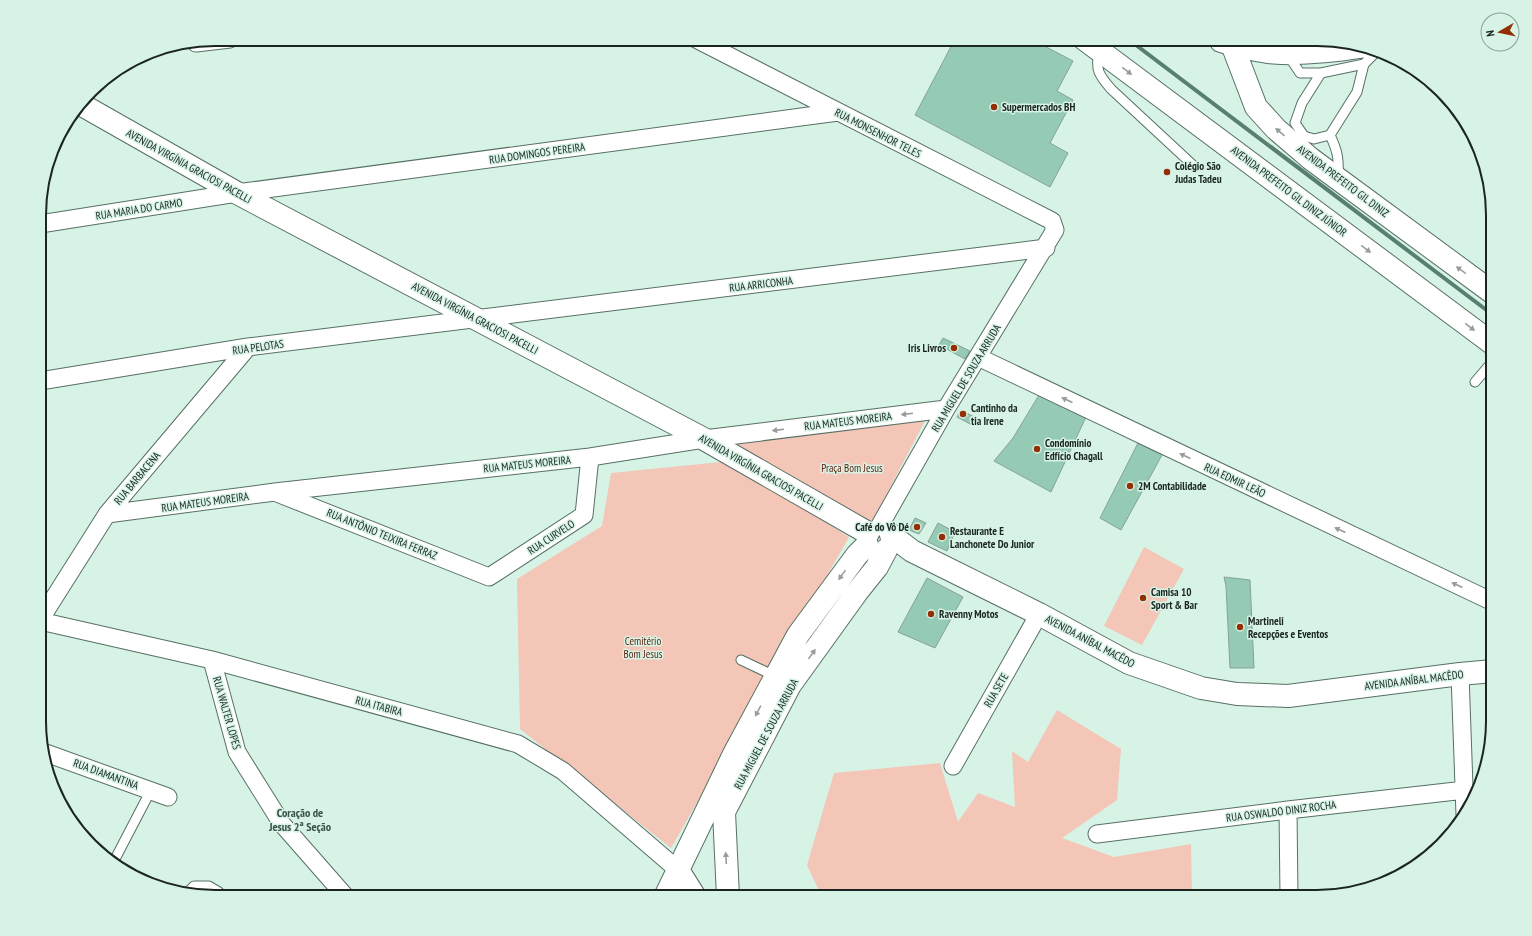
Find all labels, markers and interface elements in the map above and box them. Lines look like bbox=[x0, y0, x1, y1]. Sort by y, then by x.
north arrow bbox=[1480, 12, 1520, 52]
text: N bbox=[1483, 29, 1498, 38]
one-way arrow bbox=[1122, 66, 1132, 74]
place label: Supermercados BH bbox=[1002, 100, 1075, 114]
marker: Supermercados BH bbox=[989, 102, 999, 112]
street label: RUA MONSENHOR TELES bbox=[832, 105, 924, 161]
street label: AVENIDA VIRGÍNIA GRACIOSI PACELLI bbox=[124, 126, 254, 206]
one-way arrow bbox=[1275, 128, 1284, 137]
street label: RUA DOMINGOS PEREIRA bbox=[488, 139, 587, 167]
street label: AVENIDA PREFEITO GIL DINIZ bbox=[1294, 142, 1392, 220]
street label: AVENIDA PREFEITO GIL DINIZ JÚNIOR bbox=[1228, 143, 1350, 239]
place label: Colégio São Judas Tadeu bbox=[1174, 159, 1222, 186]
marker: Colégio São Judas Tadeu bbox=[1162, 167, 1172, 177]
street label: RUA MARIA DO CARMO bbox=[95, 195, 183, 223]
one-way arrow bbox=[1360, 245, 1371, 253]
one-way arrow bbox=[1456, 266, 1467, 274]
street label: RUA ARRICONHA bbox=[728, 273, 794, 295]
street label: AVENIDA VIRGÍNIA GRACIOSI PACELLI bbox=[409, 279, 541, 357]
street label: RUA MIGUEL DE SOUZA ARRUDA bbox=[928, 321, 1004, 434]
one-way arrow bbox=[1464, 323, 1475, 331]
street label: RUA PELOTAS bbox=[231, 336, 285, 358]
place label: Iris Livros bbox=[908, 341, 946, 355]
marker: Iris Livros bbox=[949, 343, 959, 353]
one-way arrow bbox=[1062, 397, 1073, 403]
place label: Cantinho da tia Irene bbox=[971, 401, 1018, 428]
street label: RUA MATEUS MOREIRA bbox=[803, 409, 893, 433]
marker: Cantinho da tia Irene bbox=[958, 409, 968, 419]
one-way arrow bbox=[901, 411, 913, 417]
one-way arrow bbox=[772, 427, 784, 433]
street label: AVENIDA VIRGÍNIA GRACIOSI PACELLI bbox=[696, 431, 826, 513]
place label: Condomínio Edfício Chagall bbox=[1045, 436, 1103, 463]
marker: Condomínio Edfício Chagall bbox=[1032, 444, 1042, 454]
street label: RUA BARBACENA bbox=[111, 448, 164, 507]
street label: RUA MATEUS MOREIRA bbox=[482, 452, 572, 476]
one-way arrow bbox=[1179, 453, 1190, 459]
street label: RUA EDMIR LEÃO bbox=[1202, 460, 1268, 500]
park label: Praça Bom Jesus bbox=[821, 461, 883, 475]
place label: 2M Contabilidade bbox=[1138, 479, 1207, 493]
marker: 2M Contabilidade bbox=[1125, 481, 1135, 491]
street label: RUA MATEUS MOREIRA bbox=[160, 489, 250, 515]
street label: RUA ANTÔNIO TEIXIRA FERRAZ bbox=[325, 505, 440, 563]
street label: RUA CURVELO bbox=[525, 517, 577, 557]
place label: Café do Vô Dé bbox=[855, 520, 909, 534]
marker: Café do Vô Dé bbox=[912, 522, 922, 532]
place label: Restaurante E Lanchonete Do Junior bbox=[950, 524, 1035, 551]
one-way arrow bbox=[1334, 527, 1346, 533]
marker: Restaurante E Lanchonete Do Junior bbox=[937, 532, 947, 542]
one-way arrow bbox=[838, 569, 847, 580]
one-way arrow bbox=[1452, 582, 1463, 588]
place label: Camisa 10 Sport & Bar bbox=[1151, 585, 1198, 612]
marker: Camisa 10 Sport & Bar bbox=[1138, 593, 1148, 603]
place label: Ravenny Motos bbox=[939, 607, 999, 621]
marker: Ravenny Motos bbox=[926, 609, 936, 619]
street label: AVENIDA ANÍBAL MACÊDO bbox=[1043, 611, 1137, 671]
place label: Martineli Recepções e Eventos bbox=[1248, 614, 1328, 641]
marker: Martineli Recepções e Eventos bbox=[1235, 622, 1245, 632]
park label: Cemitério Bom Jesus bbox=[624, 634, 663, 661]
one-way arrow bbox=[808, 648, 817, 659]
street label: AVENIDA ANÍBAL MACÊDO bbox=[1364, 667, 1464, 693]
street label: RUA SETE bbox=[981, 670, 1012, 710]
street label: RUA WALTER LOPES bbox=[210, 675, 244, 751]
street label: RUA MIGUEL DE SOUZA ARRUDA bbox=[731, 676, 801, 792]
street label: RUA ITABIRA bbox=[354, 693, 405, 719]
one-way arrow bbox=[754, 705, 761, 716]
street label: RUA DIAMANTINA bbox=[71, 756, 141, 793]
street label: RUA OSWALDO DINIZ ROCHA bbox=[1225, 797, 1338, 825]
district label: Coração de Jesus 2ª Seção bbox=[268, 805, 332, 834]
one-way arrow bbox=[723, 852, 730, 864]

